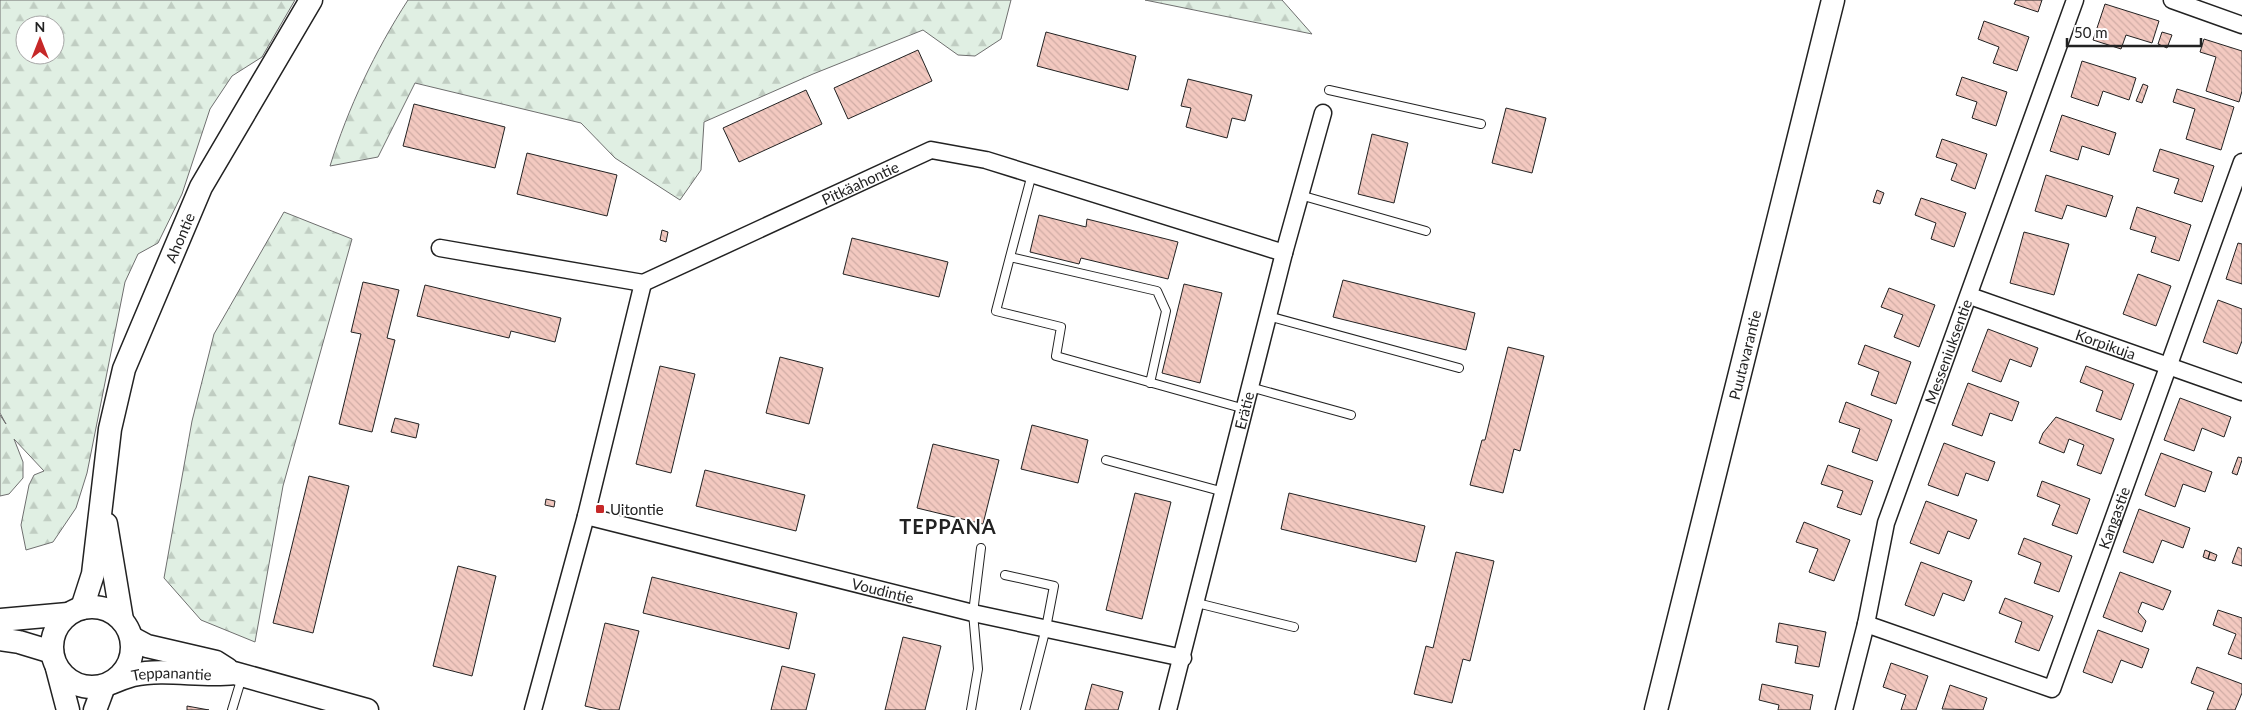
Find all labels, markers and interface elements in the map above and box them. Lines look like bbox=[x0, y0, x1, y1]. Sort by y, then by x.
north arrow bbox=[15, 15, 65, 65]
scale bar bbox=[2067, 15, 2201, 47]
text: N bbox=[35, 18, 45, 35]
text: 50 m bbox=[2074, 23, 2108, 41]
street label: Pitkäahontie bbox=[819, 157, 901, 208]
street label: Ahontie bbox=[161, 210, 198, 265]
street label: Messeniuksentie bbox=[1921, 297, 1975, 407]
street label: Puutavarantie bbox=[1725, 308, 1764, 402]
street label: Korpikuja bbox=[2073, 325, 2138, 363]
street label: Erätie bbox=[1231, 390, 1257, 431]
street label: Kangastie bbox=[2094, 484, 2133, 551]
place label: Uitontie bbox=[610, 500, 664, 518]
marker: Uitontie bbox=[594, 503, 606, 515]
district label: TEPPANA bbox=[899, 514, 997, 538]
street label: Voudintie bbox=[850, 574, 916, 607]
street label: Teppanantie bbox=[130, 663, 212, 684]

